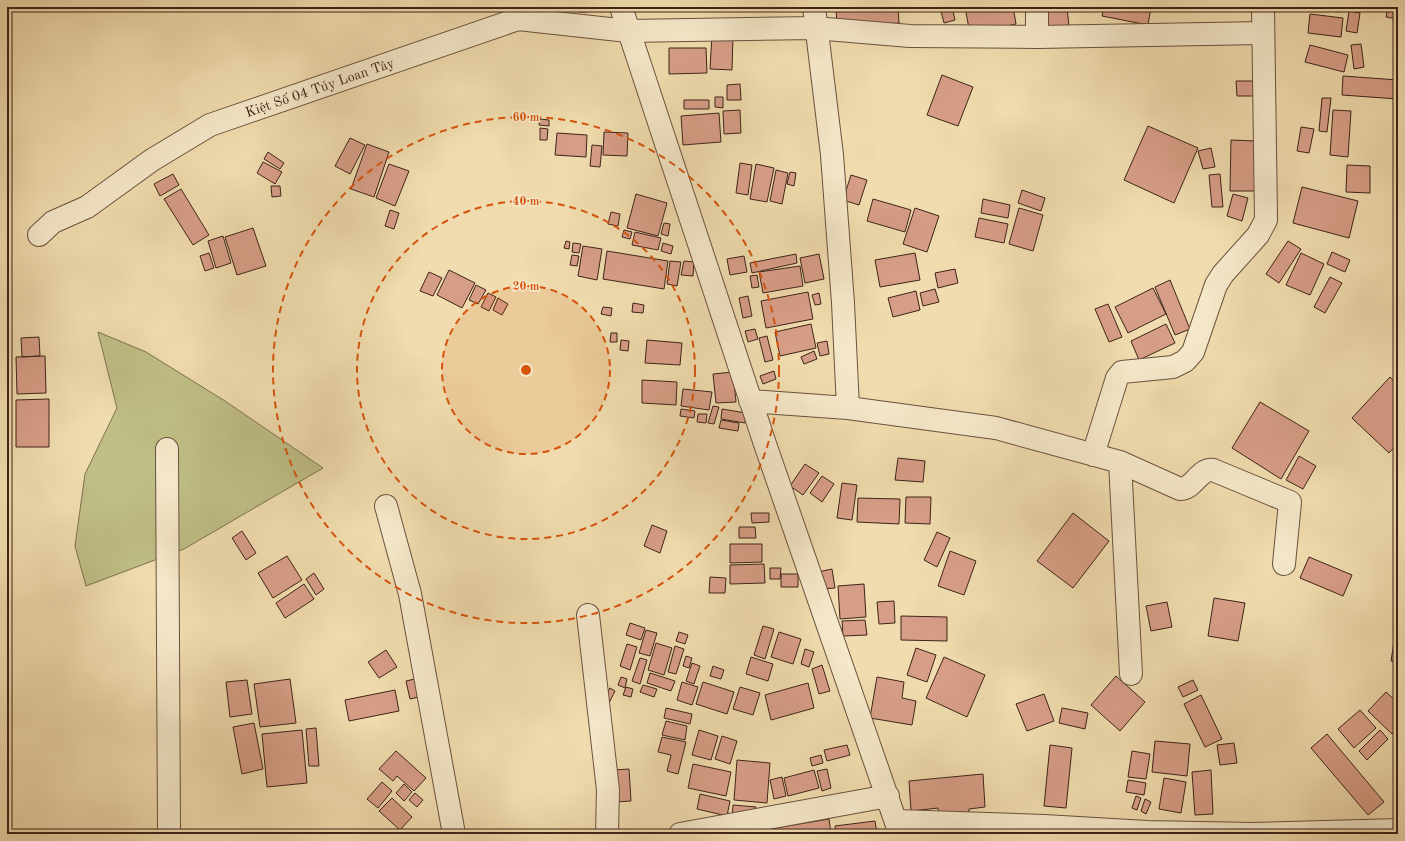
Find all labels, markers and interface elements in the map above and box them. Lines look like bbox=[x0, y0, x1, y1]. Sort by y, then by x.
street label: Kiệt Số 04 Túy Loan Tây bbox=[243, 55, 397, 120]
text: 60 m bbox=[513, 112, 540, 124]
text: 40 m bbox=[513, 196, 540, 208]
text: 20 m bbox=[513, 281, 540, 293]
centre of rings bbox=[519, 363, 533, 377]

